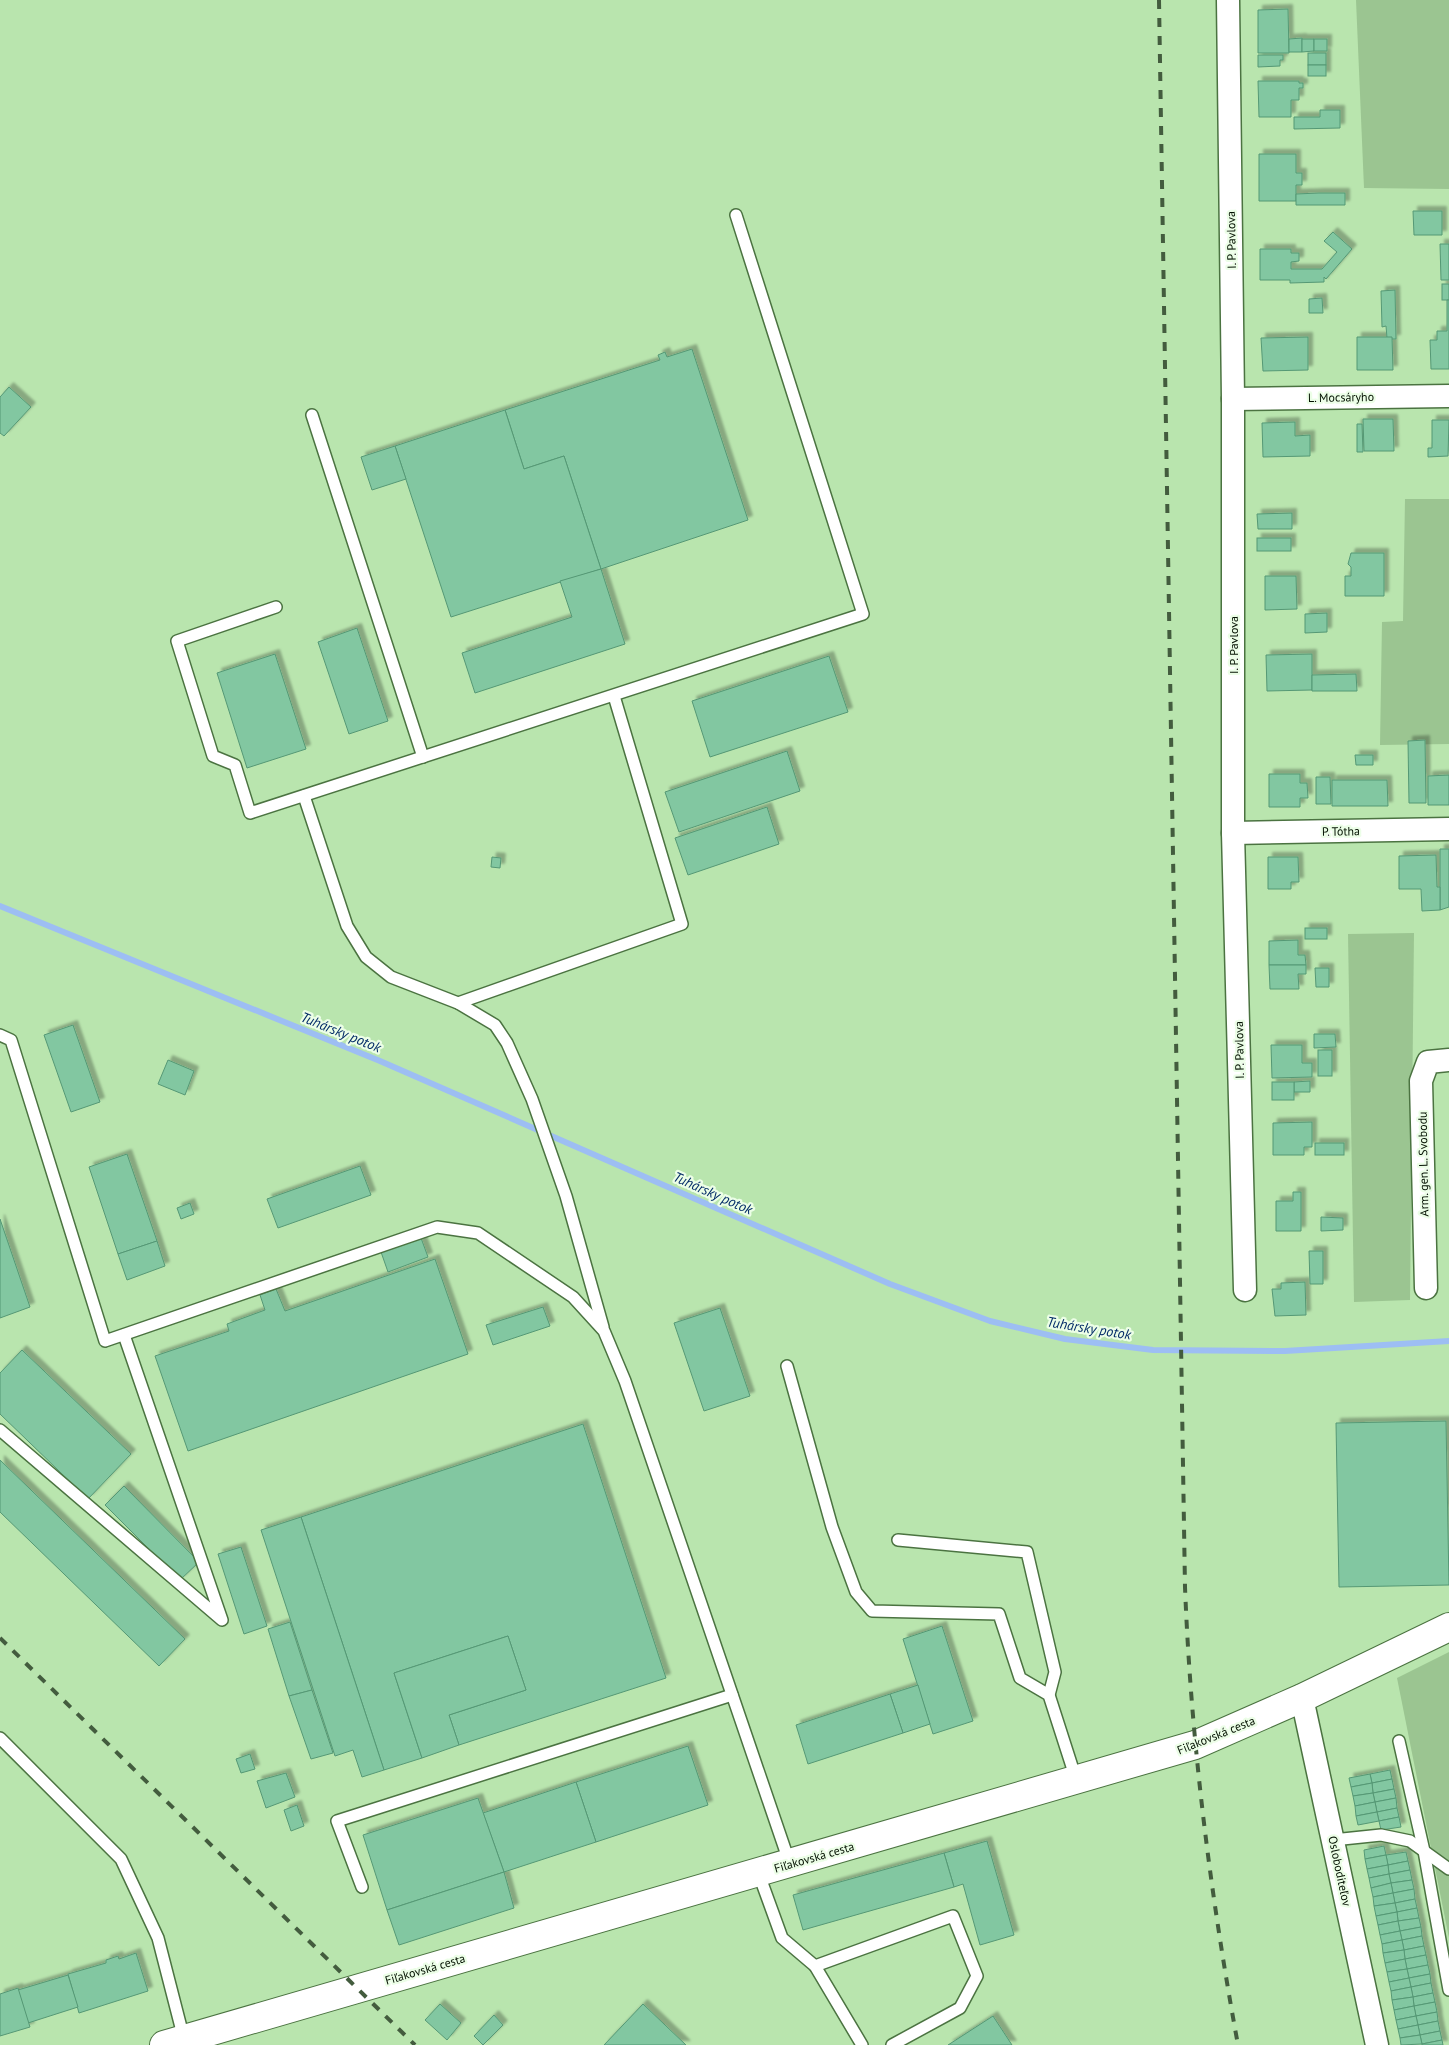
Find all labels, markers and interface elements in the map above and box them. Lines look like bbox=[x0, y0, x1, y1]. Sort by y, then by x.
street label: I. P. Pavlova bbox=[1223, 211, 1239, 269]
street label: L. Mocsáryho bbox=[1308, 389, 1374, 405]
street label: I. P. Pavlova bbox=[1226, 616, 1241, 674]
street label: P. Tótha bbox=[1322, 823, 1360, 839]
water label: Tuhársky potok bbox=[298, 1008, 384, 1057]
street label: I. P. Pavlova bbox=[1231, 1021, 1247, 1079]
street label: Arm. gen. L. Svobodu bbox=[1415, 1111, 1431, 1217]
water label: Tuhársky potok bbox=[671, 1168, 756, 1219]
water label: Tuhársky potok bbox=[1046, 1312, 1133, 1344]
street label: Fiľakovská cesta bbox=[1175, 1713, 1257, 1757]
street label: Osloboditeľov bbox=[1325, 1835, 1355, 1908]
street label: Fiľakovská cesta bbox=[772, 1838, 856, 1876]
street label: Fiľakovská cesta bbox=[383, 1950, 467, 1988]

